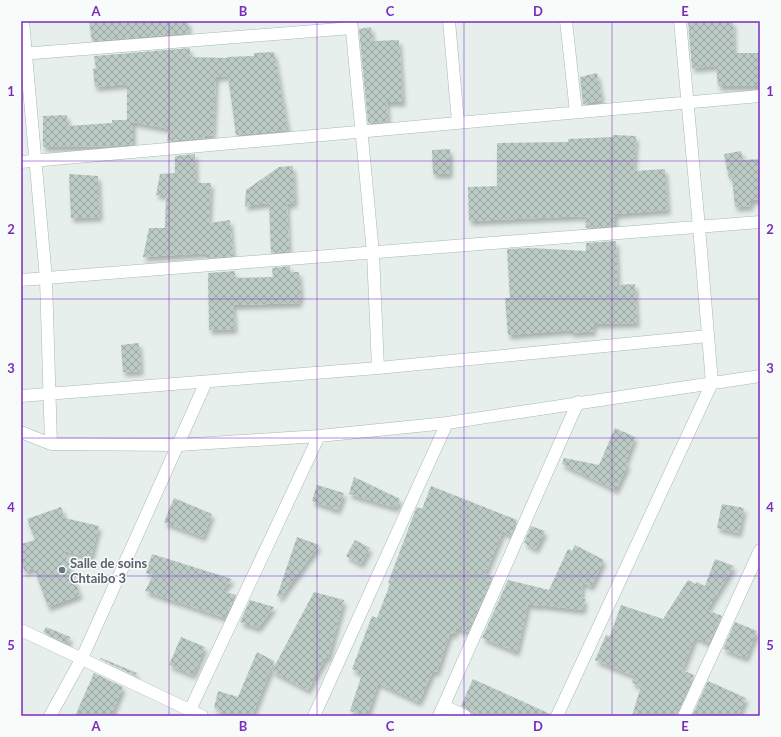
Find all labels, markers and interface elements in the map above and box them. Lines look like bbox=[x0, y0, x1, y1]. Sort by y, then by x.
text: A bbox=[90, 3, 101, 19]
text: B bbox=[239, 3, 248, 19]
text: C bbox=[386, 3, 395, 19]
text: D bbox=[533, 3, 543, 19]
text: E bbox=[681, 3, 689, 19]
text: 1 bbox=[7, 83, 15, 99]
text: 1 bbox=[766, 83, 774, 99]
text: 2 bbox=[7, 221, 15, 237]
text: 2 bbox=[766, 221, 774, 237]
text: 3 bbox=[7, 360, 15, 376]
text: 3 bbox=[766, 360, 774, 376]
text: 4 bbox=[7, 499, 15, 515]
text: 4 bbox=[766, 499, 774, 515]
place label: Salle de soins Chtaibo 3 bbox=[70, 555, 148, 586]
marker: Salle de soins Chtaibo 3 bbox=[57, 565, 67, 575]
text: 5 bbox=[7, 637, 15, 653]
text: 5 bbox=[766, 637, 774, 653]
text: A bbox=[90, 718, 101, 734]
text: B bbox=[239, 718, 248, 734]
text: C bbox=[386, 718, 395, 734]
text: D bbox=[533, 718, 543, 734]
text: E bbox=[681, 718, 689, 734]

